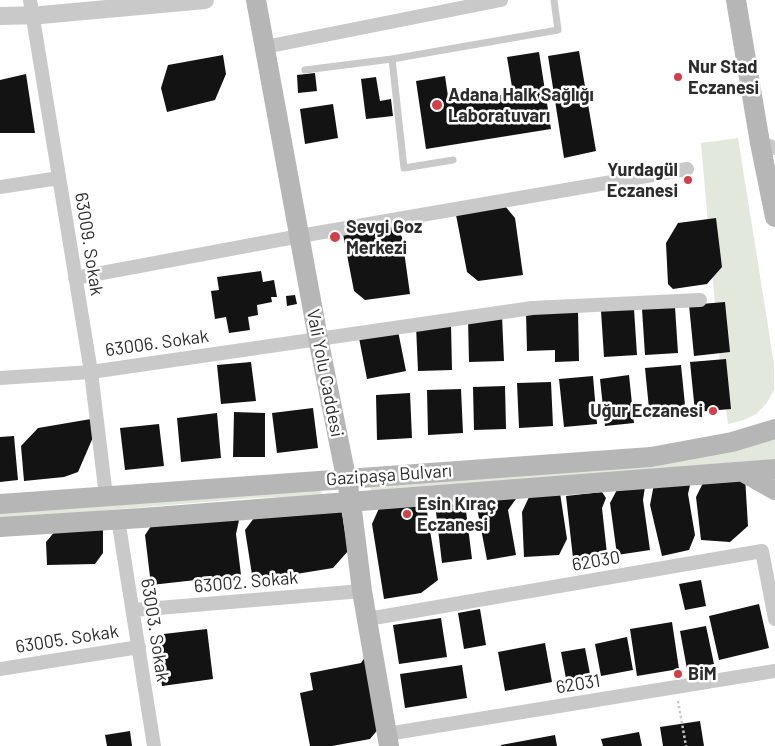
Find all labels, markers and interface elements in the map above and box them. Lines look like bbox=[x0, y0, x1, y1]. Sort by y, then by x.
place label: Nur Stad Eczanesi bbox=[688, 56, 759, 98]
marker: Nur Stad Eczanesi bbox=[672, 71, 684, 83]
place label: Adana Halk Sağlığı Laboratuvarı bbox=[448, 84, 594, 126]
marker: Adana Halk Sağlığı Laboratuvarı bbox=[430, 98, 444, 112]
place label: Yurdagül Eczanesi bbox=[607, 159, 678, 202]
marker: Yurdagül Eczanesi bbox=[682, 174, 694, 186]
street label: 63009. Sokak bbox=[70, 191, 108, 297]
place label: Sevgi Goz Merkezi bbox=[346, 216, 422, 258]
marker: Sevgi Goz Merkezi bbox=[328, 230, 342, 244]
street label: Vali Yolu Caddesi bbox=[302, 307, 348, 439]
street label: 63006. Sokak bbox=[104, 325, 210, 361]
place label: Uğur Eczanesi bbox=[590, 400, 703, 422]
marker: Uğur Eczanesi bbox=[707, 405, 719, 417]
street label: Gazipaşa Bulvarı bbox=[325, 460, 453, 490]
place label: Esin Kıraç Eczanesi bbox=[417, 493, 496, 536]
marker: Esin Kıraç Eczanesi bbox=[401, 508, 413, 520]
street label: 62030 bbox=[570, 546, 622, 576]
street label: 63002. Sokak bbox=[193, 567, 299, 597]
street label: 63003. Sokak bbox=[136, 577, 174, 683]
street label: 63005. Sokak bbox=[14, 620, 120, 658]
place label: BiM bbox=[688, 663, 717, 685]
marker: BiM bbox=[672, 668, 684, 680]
street label: 62031 bbox=[554, 670, 602, 698]

